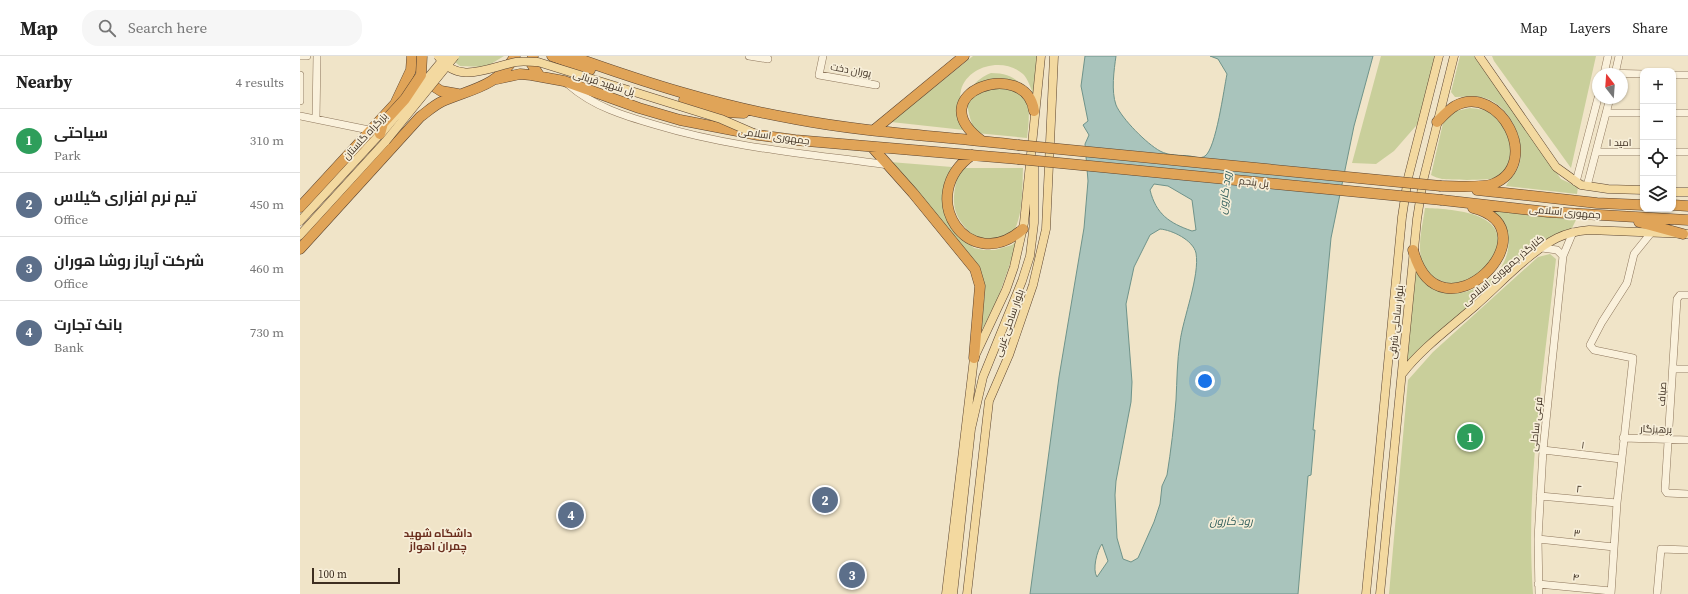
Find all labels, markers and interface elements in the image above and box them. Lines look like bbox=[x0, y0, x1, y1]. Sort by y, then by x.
search box bbox=[82, 10, 362, 46]
text: Map bbox=[20, 15, 58, 41]
icon: search bbox=[96, 17, 118, 39]
text: Search here bbox=[128, 17, 207, 38]
text: Map bbox=[1520, 18, 1547, 38]
text: Layers bbox=[1569, 18, 1611, 38]
text: Share bbox=[1633, 18, 1668, 38]
street label: پوران دخت bbox=[830, 60, 873, 80]
street label: پل شهید قربانی bbox=[572, 67, 637, 99]
north arrow bbox=[1592, 68, 1628, 104]
map controls bbox=[1640, 68, 1676, 212]
button: + bbox=[1640, 68, 1676, 104]
text: Nearby bbox=[16, 70, 72, 94]
text: 4 results bbox=[236, 74, 284, 91]
button: − bbox=[1640, 104, 1676, 140]
street label: بزرگراه گلستان bbox=[340, 110, 390, 162]
text: سیاحتی bbox=[54, 122, 108, 143]
street label: جمهوری اسلامی bbox=[738, 125, 810, 147]
text: 1 bbox=[25, 132, 33, 149]
text: 310 m bbox=[250, 132, 284, 149]
street label: امید ۱ bbox=[1609, 136, 1631, 149]
button: locate bbox=[1640, 140, 1676, 176]
text: Park bbox=[54, 147, 81, 164]
water label: رود کارون bbox=[1215, 170, 1235, 215]
street label: پل پنجم bbox=[1238, 174, 1270, 191]
button: layers bbox=[1640, 176, 1676, 212]
text: تیم نرم افزاری گیلاس bbox=[54, 186, 197, 207]
text: 2 bbox=[25, 196, 33, 213]
text: 450 m bbox=[250, 196, 284, 213]
street label: جمهوری اسلامی bbox=[1529, 202, 1601, 222]
text: Office bbox=[54, 211, 88, 228]
street label: کنارگذر جمهوری اسلامی bbox=[1459, 232, 1547, 308]
text: شرکت آریاز روشا هوران bbox=[54, 250, 204, 271]
text: 3 bbox=[25, 260, 33, 277]
text: 460 m bbox=[250, 260, 284, 277]
text: Office bbox=[54, 275, 88, 292]
street label: بلوار ساحلی شرقی bbox=[1386, 284, 1406, 360]
street label: بلوار ساحلی غربی bbox=[991, 287, 1027, 359]
text: بانک تجارت bbox=[54, 314, 122, 335]
text: 4 bbox=[25, 324, 33, 341]
text: 730 m bbox=[250, 324, 284, 341]
text: Bank bbox=[54, 339, 84, 356]
your location bbox=[1195, 371, 1215, 391]
street label: صیاف bbox=[1655, 381, 1669, 407]
street label: فرعی ساحلی bbox=[1527, 396, 1545, 452]
pin: 1 bbox=[1457, 422, 1483, 452]
street label: پرهیزگار bbox=[1639, 422, 1672, 436]
street label: ۱ bbox=[1581, 438, 1585, 452]
street label: ۲ bbox=[1576, 482, 1582, 496]
pin: 2 bbox=[812, 485, 838, 515]
pin: 4 bbox=[558, 500, 584, 530]
water label: رود کارون bbox=[1209, 514, 1254, 529]
district label: داشگاه شهید چمران اهواز bbox=[404, 526, 472, 555]
street label: ۳ bbox=[1573, 526, 1581, 540]
pin: 3 bbox=[839, 560, 865, 590]
scale bar bbox=[312, 566, 400, 585]
text: 100 m bbox=[318, 567, 347, 582]
street label: ۴ bbox=[1572, 570, 1580, 584]

